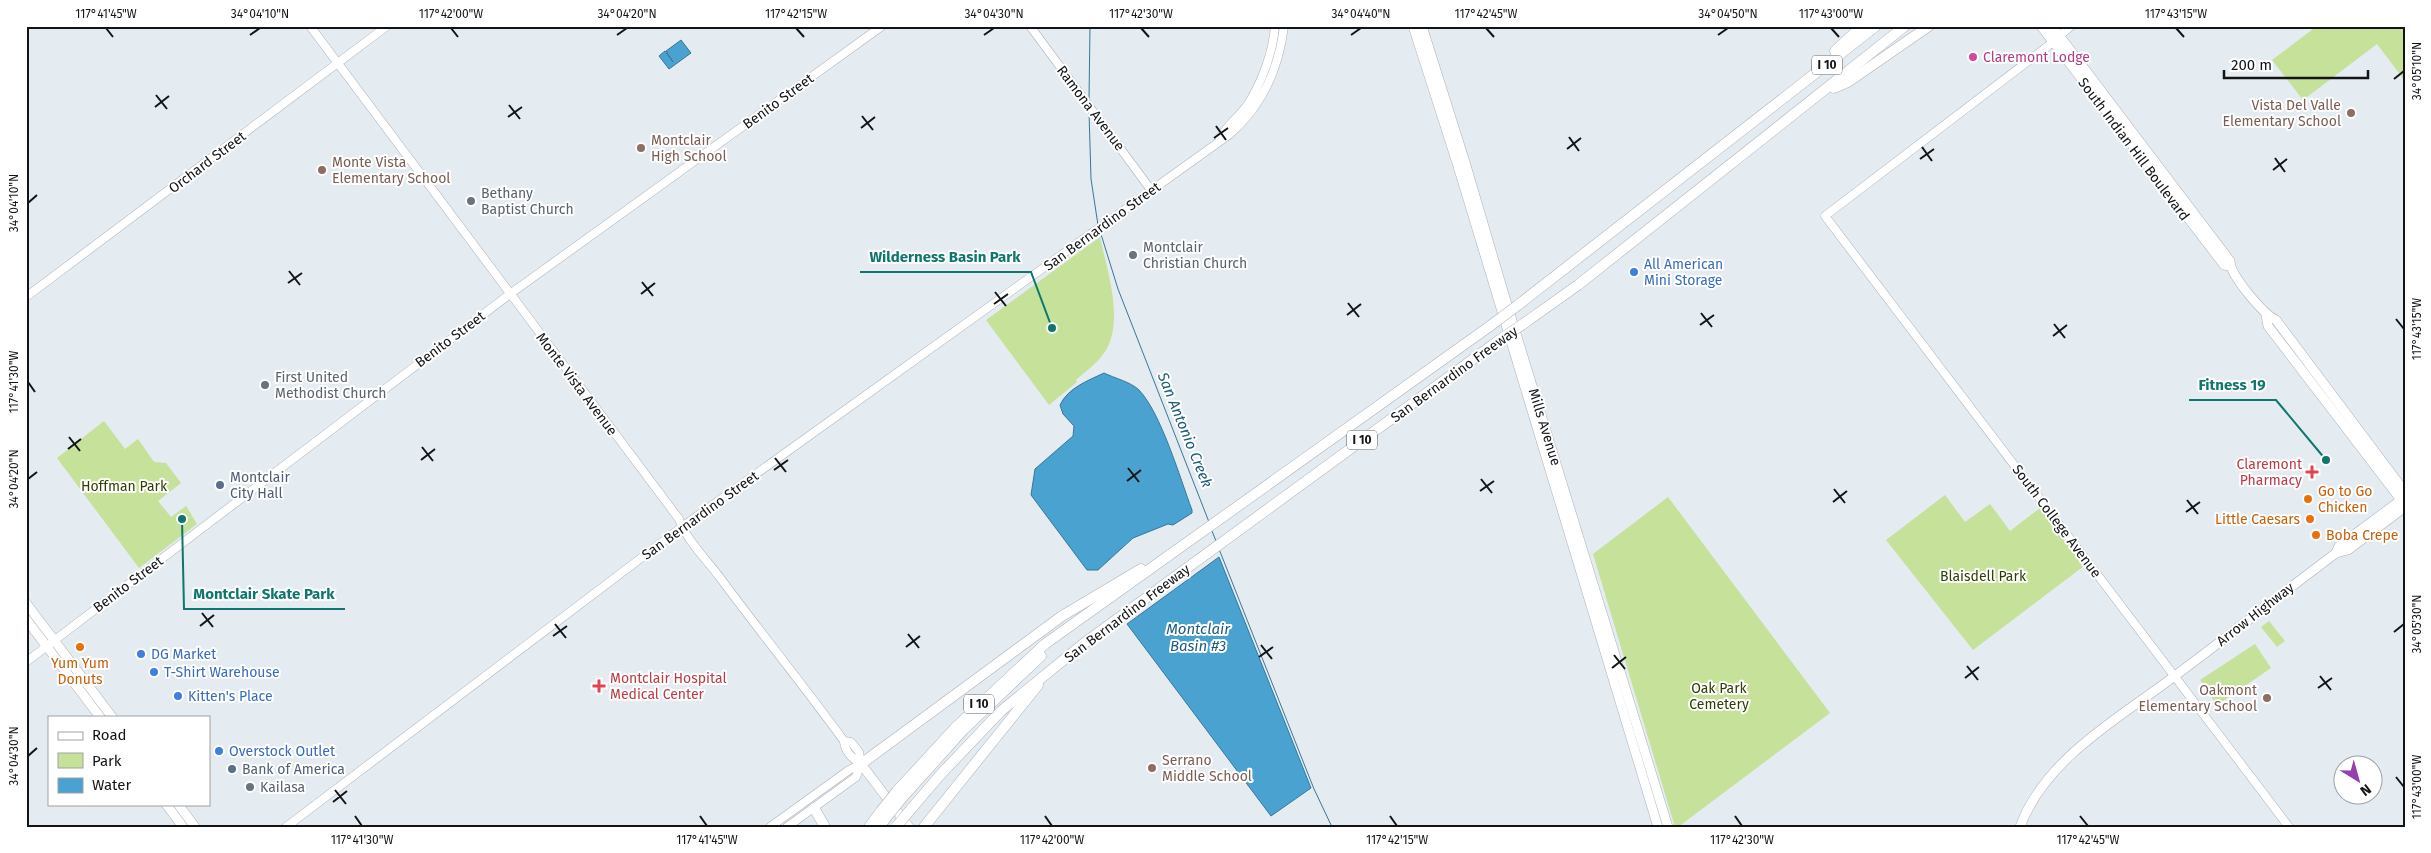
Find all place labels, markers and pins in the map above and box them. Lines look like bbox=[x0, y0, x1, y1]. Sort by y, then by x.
place label: Claremont Lodge bbox=[1983, 49, 2090, 66]
marker: Claremont Lodge bbox=[1967, 51, 1979, 63]
place label: Vista Del Valle Elementary School bbox=[2223, 97, 2341, 130]
marker: Vista Del Valle Elementary School bbox=[2345, 107, 2357, 119]
place label: Montclair High School bbox=[651, 132, 727, 165]
marker: Montclair High School bbox=[635, 142, 647, 154]
place label: Monte Vista Elementary School bbox=[332, 154, 450, 187]
marker: Monte Vista Elementary School bbox=[316, 164, 328, 176]
place label: Bethany Baptist Church bbox=[481, 185, 574, 218]
marker: Bethany Baptist Church bbox=[465, 195, 477, 207]
place label: Montclair Christian Church bbox=[1143, 239, 1247, 272]
callout: Wilderness Basin Park bbox=[860, 242, 1031, 272]
marker: Montclair Christian Church bbox=[1127, 249, 1139, 261]
place label: All American Mini Storage bbox=[1644, 256, 1723, 289]
marker: All American Mini Storage bbox=[1628, 266, 1640, 278]
place label: First United Methodist Church bbox=[275, 369, 387, 402]
callout: Fitness 19 bbox=[2189, 370, 2276, 400]
marker: First United Methodist Church bbox=[259, 379, 271, 391]
place label: Claremont Pharmacy bbox=[2237, 456, 2303, 489]
marker: Claremont Pharmacy bbox=[2306, 466, 2318, 478]
place label: Montclair City Hall bbox=[230, 469, 290, 502]
marker: Montclair City Hall bbox=[214, 479, 226, 491]
place label: Go to Go Chicken bbox=[2318, 483, 2372, 516]
marker: Go to Go Chicken bbox=[2302, 493, 2314, 505]
place label: Little Caesars bbox=[2215, 511, 2300, 528]
marker: Little Caesars bbox=[2304, 513, 2316, 525]
place label: Boba Crepe bbox=[2326, 527, 2398, 544]
marker: Boba Crepe bbox=[2310, 529, 2322, 541]
callout: Montclair Skate Park bbox=[184, 579, 345, 609]
marker: Yum Yum Donuts bbox=[74, 641, 86, 653]
place label: DG Market bbox=[151, 646, 217, 663]
marker: DG Market bbox=[135, 648, 147, 660]
place label: Yum Yum Donuts bbox=[51, 655, 109, 688]
place label: T-Shirt Warehouse bbox=[164, 664, 280, 681]
marker: T-Shirt Warehouse bbox=[148, 666, 160, 678]
place label: Montclair Hospital Medical Center bbox=[610, 670, 727, 703]
marker: Montclair Hospital Medical Center bbox=[592, 679, 606, 693]
place label: Oakmont Elementary School bbox=[2139, 682, 2258, 715]
place label: Kitten's Place bbox=[188, 688, 273, 705]
marker: Kitten's Place bbox=[172, 690, 184, 702]
marker: Oakmont Elementary School bbox=[2261, 692, 2273, 704]
place label: Overstock Outlet bbox=[229, 743, 336, 760]
marker: Overstock Outlet bbox=[213, 745, 225, 757]
place label: Serrano Middle School bbox=[1162, 752, 1252, 785]
place label: Bank of America bbox=[242, 761, 345, 778]
marker: Serrano Middle School bbox=[1146, 762, 1158, 774]
marker: Bank of America bbox=[226, 763, 238, 775]
place label: Kailasa bbox=[260, 779, 305, 796]
marker: Kailasa bbox=[244, 781, 256, 793]

